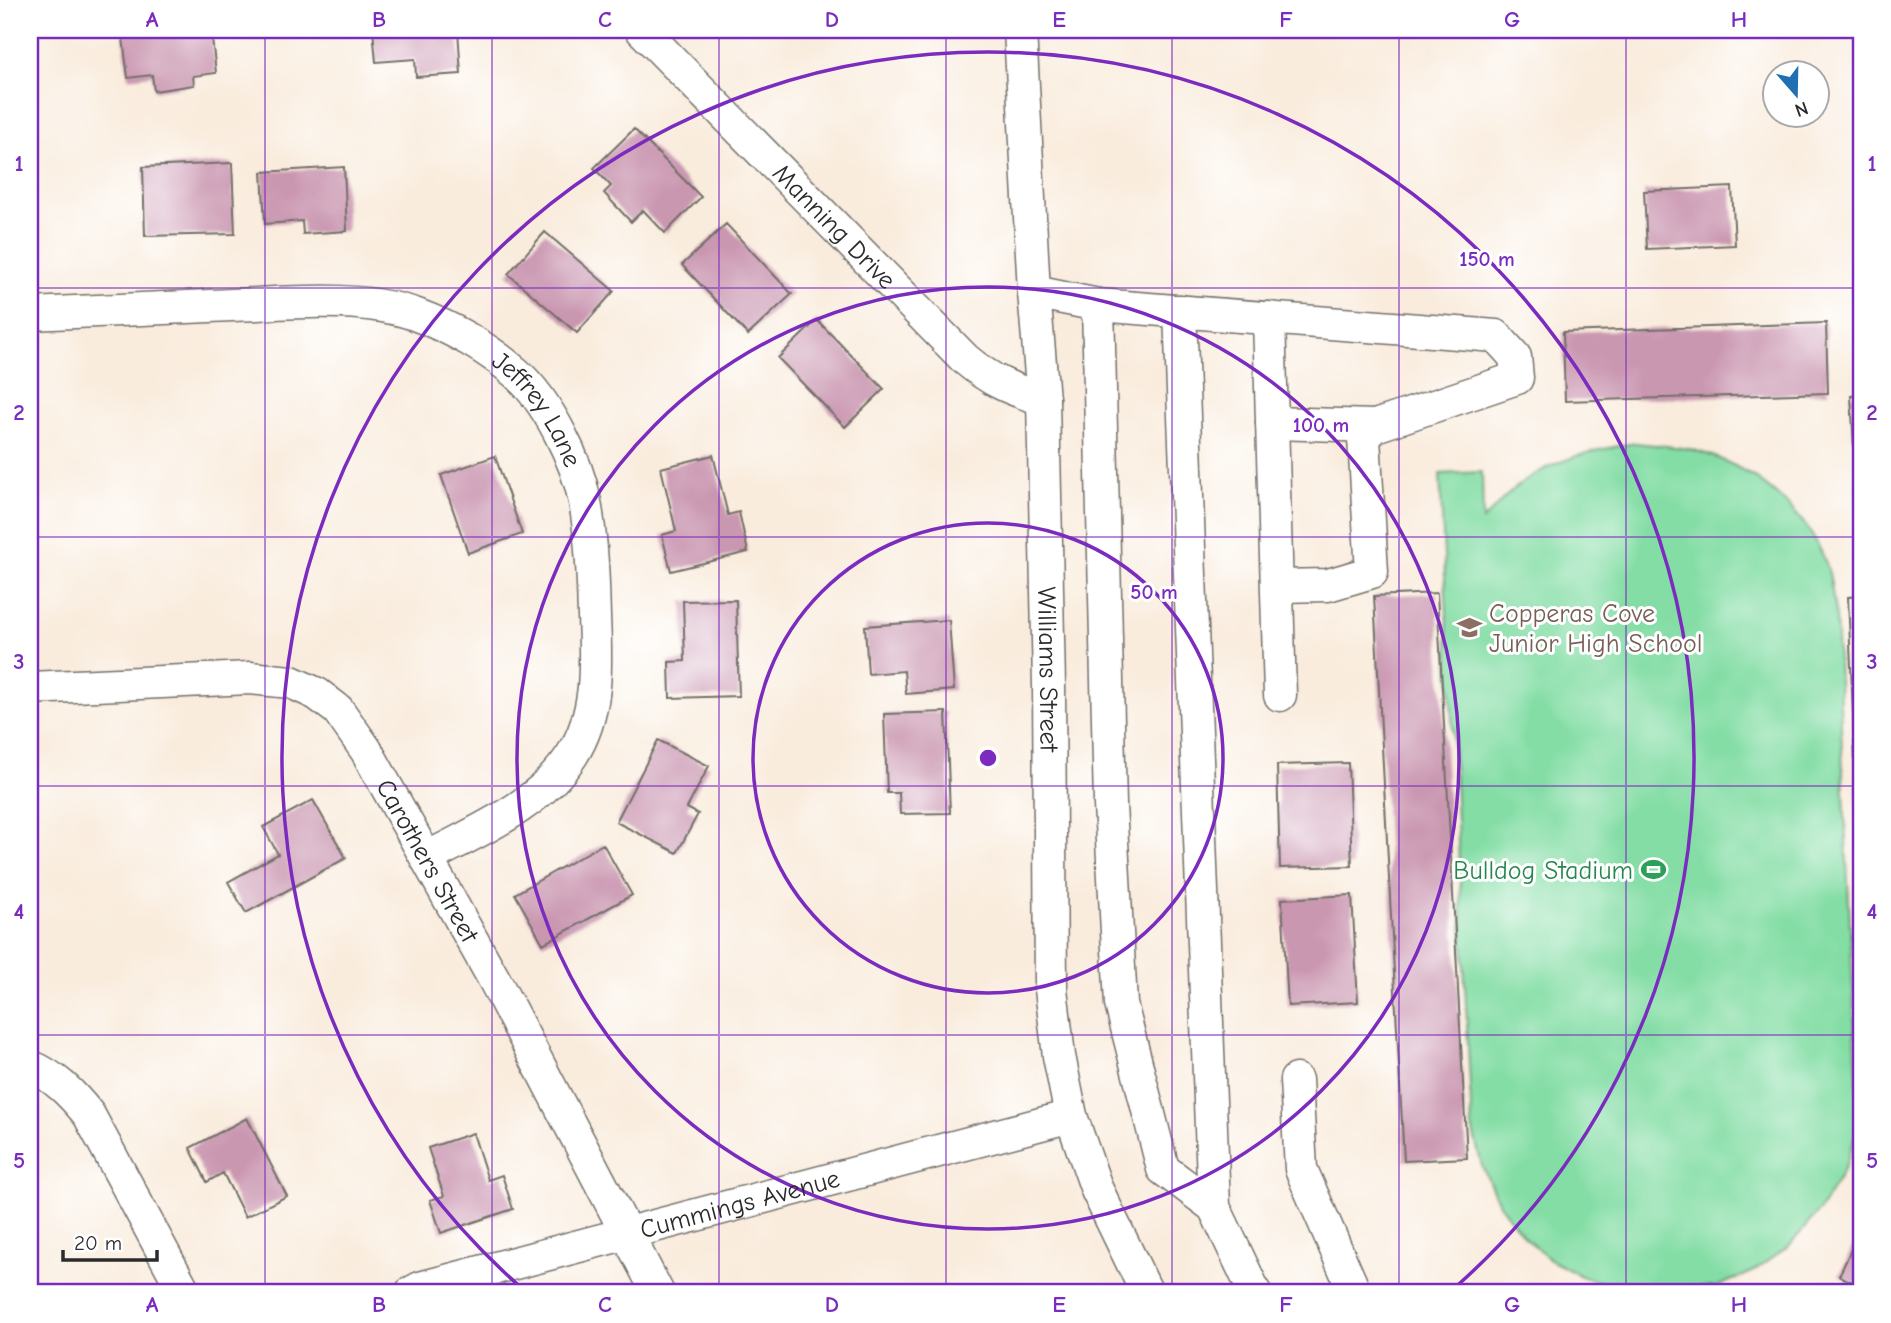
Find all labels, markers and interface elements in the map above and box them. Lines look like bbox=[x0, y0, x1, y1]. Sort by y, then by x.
text: A bbox=[146, 6, 159, 33]
text: B bbox=[372, 6, 386, 33]
text: C bbox=[598, 6, 612, 33]
text: D bbox=[825, 6, 839, 33]
text: E bbox=[1052, 6, 1066, 33]
text: F bbox=[1279, 6, 1293, 33]
text: G bbox=[1504, 6, 1520, 33]
text: H bbox=[1731, 6, 1747, 33]
north arrow bbox=[1762, 60, 1832, 130]
text: N bbox=[1792, 97, 1811, 121]
text: 1 bbox=[14, 150, 24, 177]
text: 1 bbox=[1867, 150, 1877, 177]
street label: Manning Drive bbox=[766, 158, 902, 296]
text: 150 m bbox=[1459, 247, 1515, 271]
street label: Jeffrey Lane bbox=[486, 346, 587, 471]
text: 2 bbox=[13, 399, 25, 426]
text: 2 bbox=[1866, 399, 1878, 426]
text: 100 m bbox=[1293, 413, 1349, 437]
text: 50 m bbox=[1130, 580, 1178, 604]
street label: Williams Street bbox=[1031, 586, 1063, 754]
place label: Copperas Cove Junior High School bbox=[1489, 599, 1702, 659]
school or university icon: Copperas Cove Junior High School bbox=[1455, 614, 1483, 642]
text: 3 bbox=[13, 648, 25, 675]
text: 3 bbox=[1866, 648, 1878, 675]
centre of rings bbox=[976, 746, 1000, 770]
street label: Carothers Street bbox=[369, 774, 485, 949]
place label: Bulldog Stadium bbox=[1453, 856, 1633, 886]
sports icon: Bulldog Stadium bbox=[1639, 856, 1667, 884]
text: 4 bbox=[14, 898, 25, 925]
text: 4 bbox=[1867, 898, 1878, 925]
text: 5 bbox=[13, 1147, 25, 1174]
text: 5 bbox=[1866, 1147, 1878, 1174]
street label: Cummings Avenue bbox=[637, 1164, 843, 1245]
scale bar bbox=[63, 1218, 158, 1262]
text: 20 m bbox=[74, 1231, 122, 1255]
text: A bbox=[146, 1291, 159, 1318]
text: B bbox=[372, 1291, 386, 1318]
text: C bbox=[598, 1291, 612, 1318]
text: D bbox=[825, 1291, 839, 1318]
text: E bbox=[1052, 1291, 1066, 1318]
text: F bbox=[1279, 1291, 1293, 1318]
text: G bbox=[1504, 1291, 1520, 1318]
text: H bbox=[1731, 1291, 1747, 1318]

